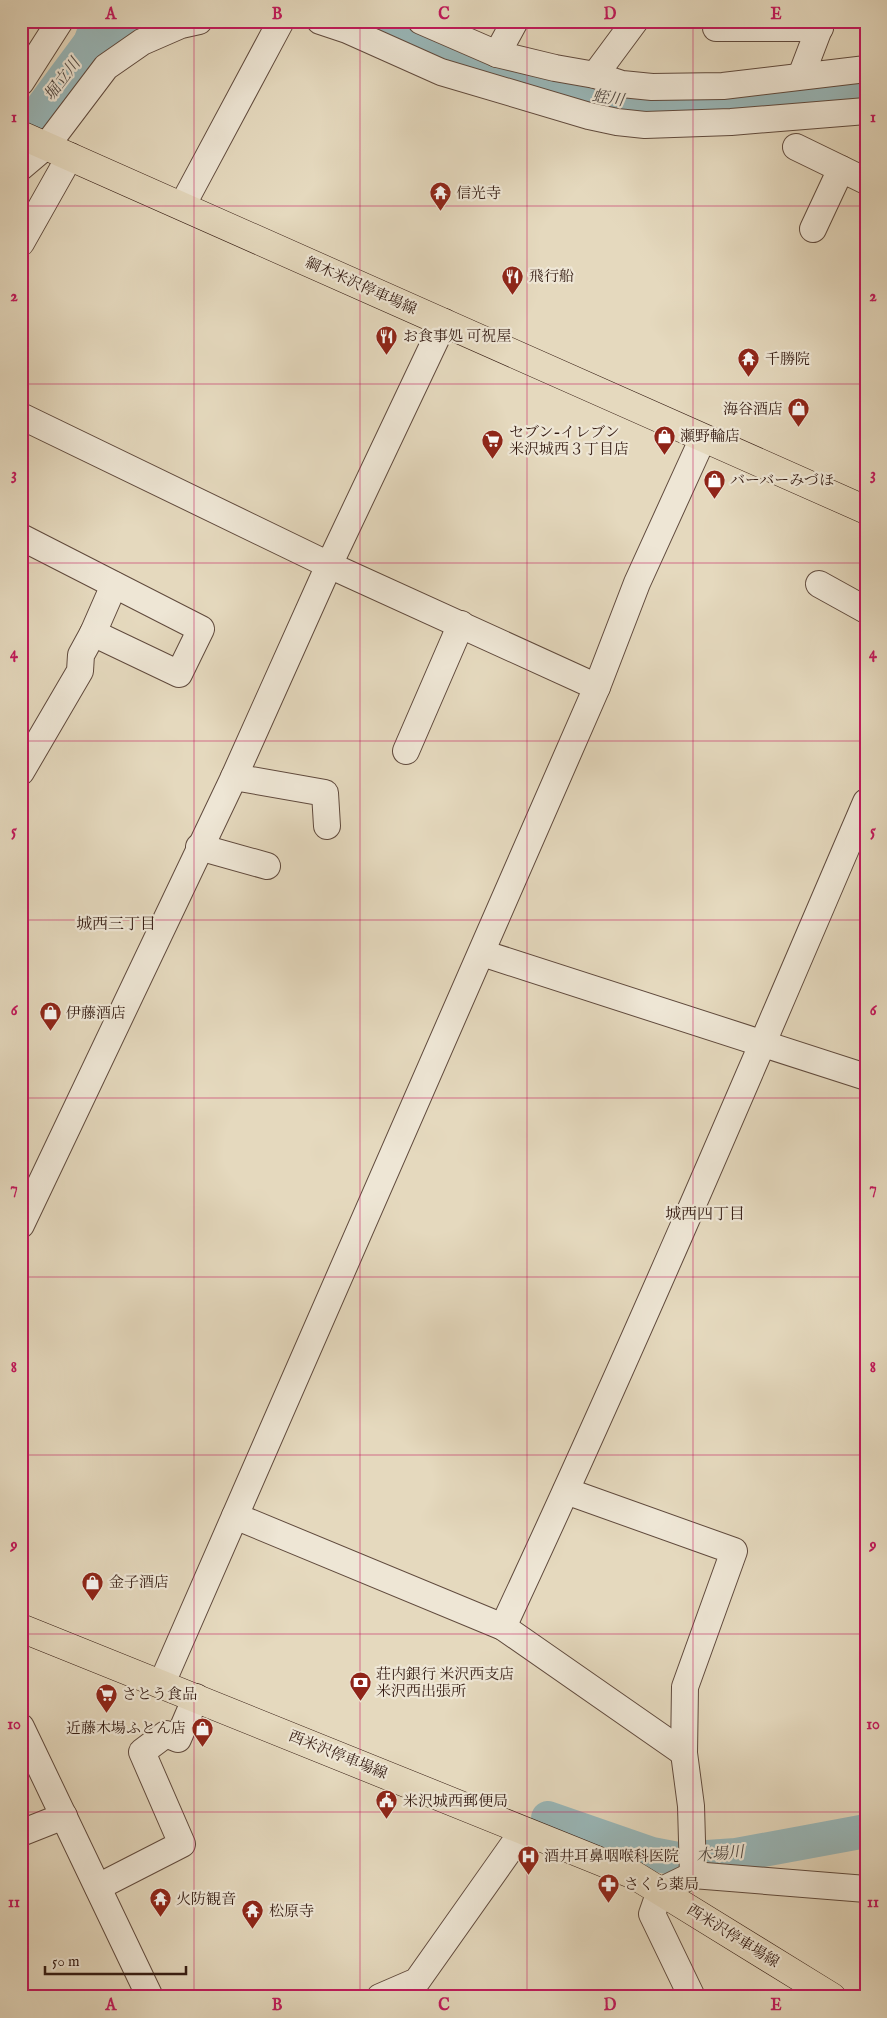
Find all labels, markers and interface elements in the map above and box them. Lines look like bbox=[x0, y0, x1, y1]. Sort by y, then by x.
text: A bbox=[105, 5, 118, 25]
text: B bbox=[272, 5, 283, 25]
text: C bbox=[438, 5, 450, 25]
text: D bbox=[604, 5, 617, 25]
text: E bbox=[770, 5, 782, 25]
water label: 堀立川 bbox=[41, 53, 87, 105]
water label: 蛭川 bbox=[591, 87, 627, 112]
text: 1 bbox=[11, 108, 17, 128]
text: 1 bbox=[870, 108, 876, 128]
temple icon: 信光寺 bbox=[428, 181, 452, 212]
place label: 信光寺 bbox=[456, 184, 501, 203]
street label: 綱木米沢停車場線 bbox=[302, 253, 420, 319]
restaurant icon: 飛行船 bbox=[501, 264, 525, 295]
place label: 飛行船 bbox=[529, 267, 574, 286]
text: 2 bbox=[10, 287, 18, 307]
text: 2 bbox=[869, 287, 877, 307]
restaurant icon: お食事処 可祝屋 bbox=[375, 324, 399, 355]
place label: お食事処 可祝屋 bbox=[403, 327, 511, 346]
temple icon: 千勝院 bbox=[737, 347, 761, 378]
place label: 千勝院 bbox=[765, 350, 810, 369]
shop icon: 海谷酒店 bbox=[787, 397, 811, 428]
place label: 海谷酒店 bbox=[723, 400, 783, 419]
place label: セブン-イレブン 米沢城西３丁目店 bbox=[509, 423, 629, 459]
shop icon: 瀬野輪店 bbox=[652, 424, 676, 455]
place label: 瀬野輪店 bbox=[680, 427, 740, 446]
supermarket icon: セブン-イレブン 米沢城西３丁目店 bbox=[481, 429, 505, 460]
text: 3 bbox=[11, 465, 17, 485]
text: 3 bbox=[870, 465, 876, 485]
shop icon: バーバーみづほ bbox=[702, 468, 726, 499]
place label: バーバーみづほ bbox=[730, 471, 834, 490]
text: 4 bbox=[10, 644, 19, 664]
text: 4 bbox=[869, 644, 878, 664]
text: 5 bbox=[11, 822, 17, 842]
text: 5 bbox=[870, 822, 876, 842]
district label: 城西三丁目 bbox=[76, 915, 156, 935]
text: 6 bbox=[11, 1001, 19, 1021]
shop icon: 伊藤酒店 bbox=[38, 1001, 62, 1032]
text: 6 bbox=[870, 1001, 878, 1021]
place label: 伊藤酒店 bbox=[66, 1004, 126, 1023]
text: 7 bbox=[10, 1179, 18, 1199]
text: 7 bbox=[869, 1179, 877, 1199]
district label: 城西四丁目 bbox=[665, 1205, 745, 1225]
text: 8 bbox=[11, 1358, 17, 1378]
text: 8 bbox=[870, 1358, 876, 1378]
text: 9 bbox=[10, 1536, 18, 1556]
text: 9 bbox=[869, 1536, 877, 1556]
shop icon: 金子酒店 bbox=[81, 1570, 105, 1601]
place label: 金子酒店 bbox=[109, 1573, 169, 1592]
place label: 荘内銀行 米沢西支店 米沢西出張所 bbox=[376, 1665, 514, 1701]
bank icon: 荘内銀行 米沢西支店 米沢西出張所 bbox=[348, 1671, 372, 1702]
supermarket icon: さとう食品 bbox=[94, 1682, 118, 1713]
place label: さとう食品 bbox=[122, 1685, 197, 1704]
text: 10 bbox=[7, 1715, 21, 1735]
text: 10 bbox=[866, 1715, 880, 1735]
shop icon: 近藤木場ふとん店 bbox=[190, 1716, 214, 1747]
place label: 近藤木場ふとん店 bbox=[66, 1719, 186, 1738]
street label: 西米沢停車場線 bbox=[286, 1727, 390, 1783]
public building icon: 米沢城西郵便局 bbox=[375, 1789, 399, 1820]
place label: 米沢城西郵便局 bbox=[403, 1792, 508, 1811]
water label: 木場川 bbox=[695, 1843, 747, 1867]
hospital icon: 酒井耳鼻咽喉科医院 bbox=[516, 1844, 540, 1875]
place label: 酒井耳鼻咽喉科医院 bbox=[544, 1847, 679, 1866]
pharmacy icon: さくら薬局 bbox=[596, 1872, 620, 1903]
place label: さくら薬局 bbox=[624, 1875, 699, 1894]
temple icon: 火防観音 bbox=[148, 1887, 172, 1918]
place label: 火防観音 bbox=[176, 1890, 236, 1909]
text: 11 bbox=[8, 1893, 20, 1913]
text: 11 bbox=[867, 1893, 879, 1913]
temple icon: 松原寺 bbox=[241, 1899, 265, 1930]
street label: 西米沢停車場線 bbox=[683, 1900, 783, 1972]
place label: 松原寺 bbox=[269, 1902, 314, 1921]
scale bar bbox=[45, 1943, 186, 1975]
text: 50 m bbox=[52, 1952, 80, 1971]
text: A bbox=[105, 1996, 118, 2016]
text: B bbox=[272, 1996, 283, 2016]
text: C bbox=[438, 1996, 450, 2016]
text: D bbox=[604, 1996, 617, 2016]
text: E bbox=[770, 1996, 782, 2016]

